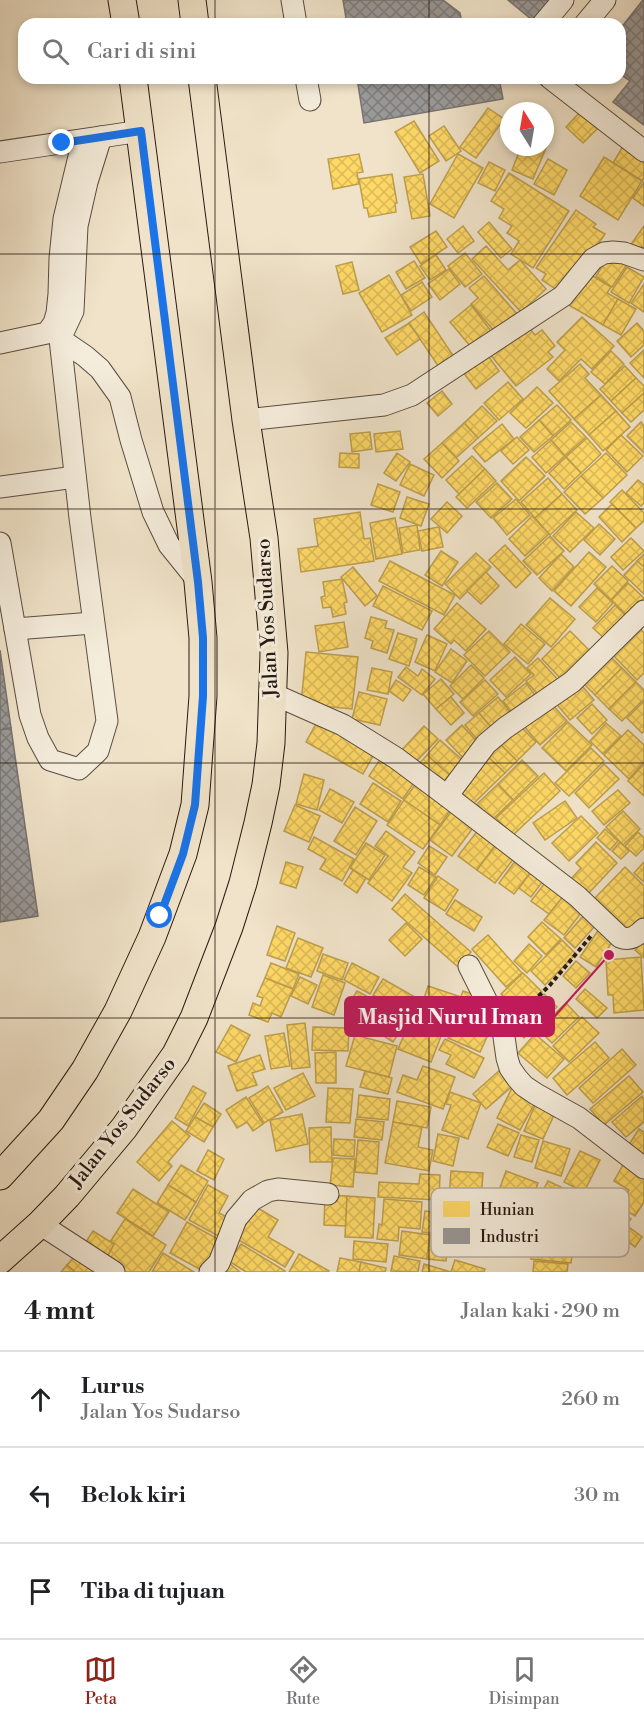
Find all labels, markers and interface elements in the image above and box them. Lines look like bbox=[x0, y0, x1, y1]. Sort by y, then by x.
search box bbox=[18, 18, 626, 84]
icon: search bbox=[39, 35, 72, 68]
text: Cari di sini bbox=[87, 38, 197, 65]
north arrow bbox=[500, 102, 554, 156]
route end bbox=[48, 129, 74, 155]
street label: Jalan Yos Sudarso bbox=[251, 538, 285, 699]
route start bbox=[146, 902, 172, 928]
callout: Masjid Nurul Iman bbox=[345, 997, 554, 1036]
text: Masjid Nurul Iman bbox=[358, 1005, 542, 1031]
street label: Jalan Yos Sudarso bbox=[63, 1052, 182, 1194]
legend bbox=[431, 1188, 629, 1257]
text: Hunian bbox=[480, 1200, 535, 1220]
text: Industri bbox=[480, 1227, 539, 1247]
text: 4 mnt bbox=[24, 1295, 94, 1327]
text: Jalan kaki · 290 m bbox=[461, 1299, 620, 1324]
text: Lurus bbox=[81, 1373, 144, 1400]
icon: ahead bbox=[24, 1383, 57, 1416]
text: 260 m bbox=[562, 1387, 620, 1412]
text: Jalan Yos Sudarso bbox=[81, 1400, 240, 1425]
icon: left bbox=[24, 1479, 57, 1512]
text: Belok kiri bbox=[81, 1482, 186, 1509]
text: 30 m bbox=[574, 1483, 620, 1508]
icon: arrive bbox=[24, 1575, 57, 1608]
text: Tiba di tujuan bbox=[81, 1578, 225, 1605]
tab: Peta bbox=[84, 1653, 117, 1709]
tab: Rute bbox=[286, 1653, 320, 1709]
tab: Disimpan bbox=[489, 1653, 560, 1709]

